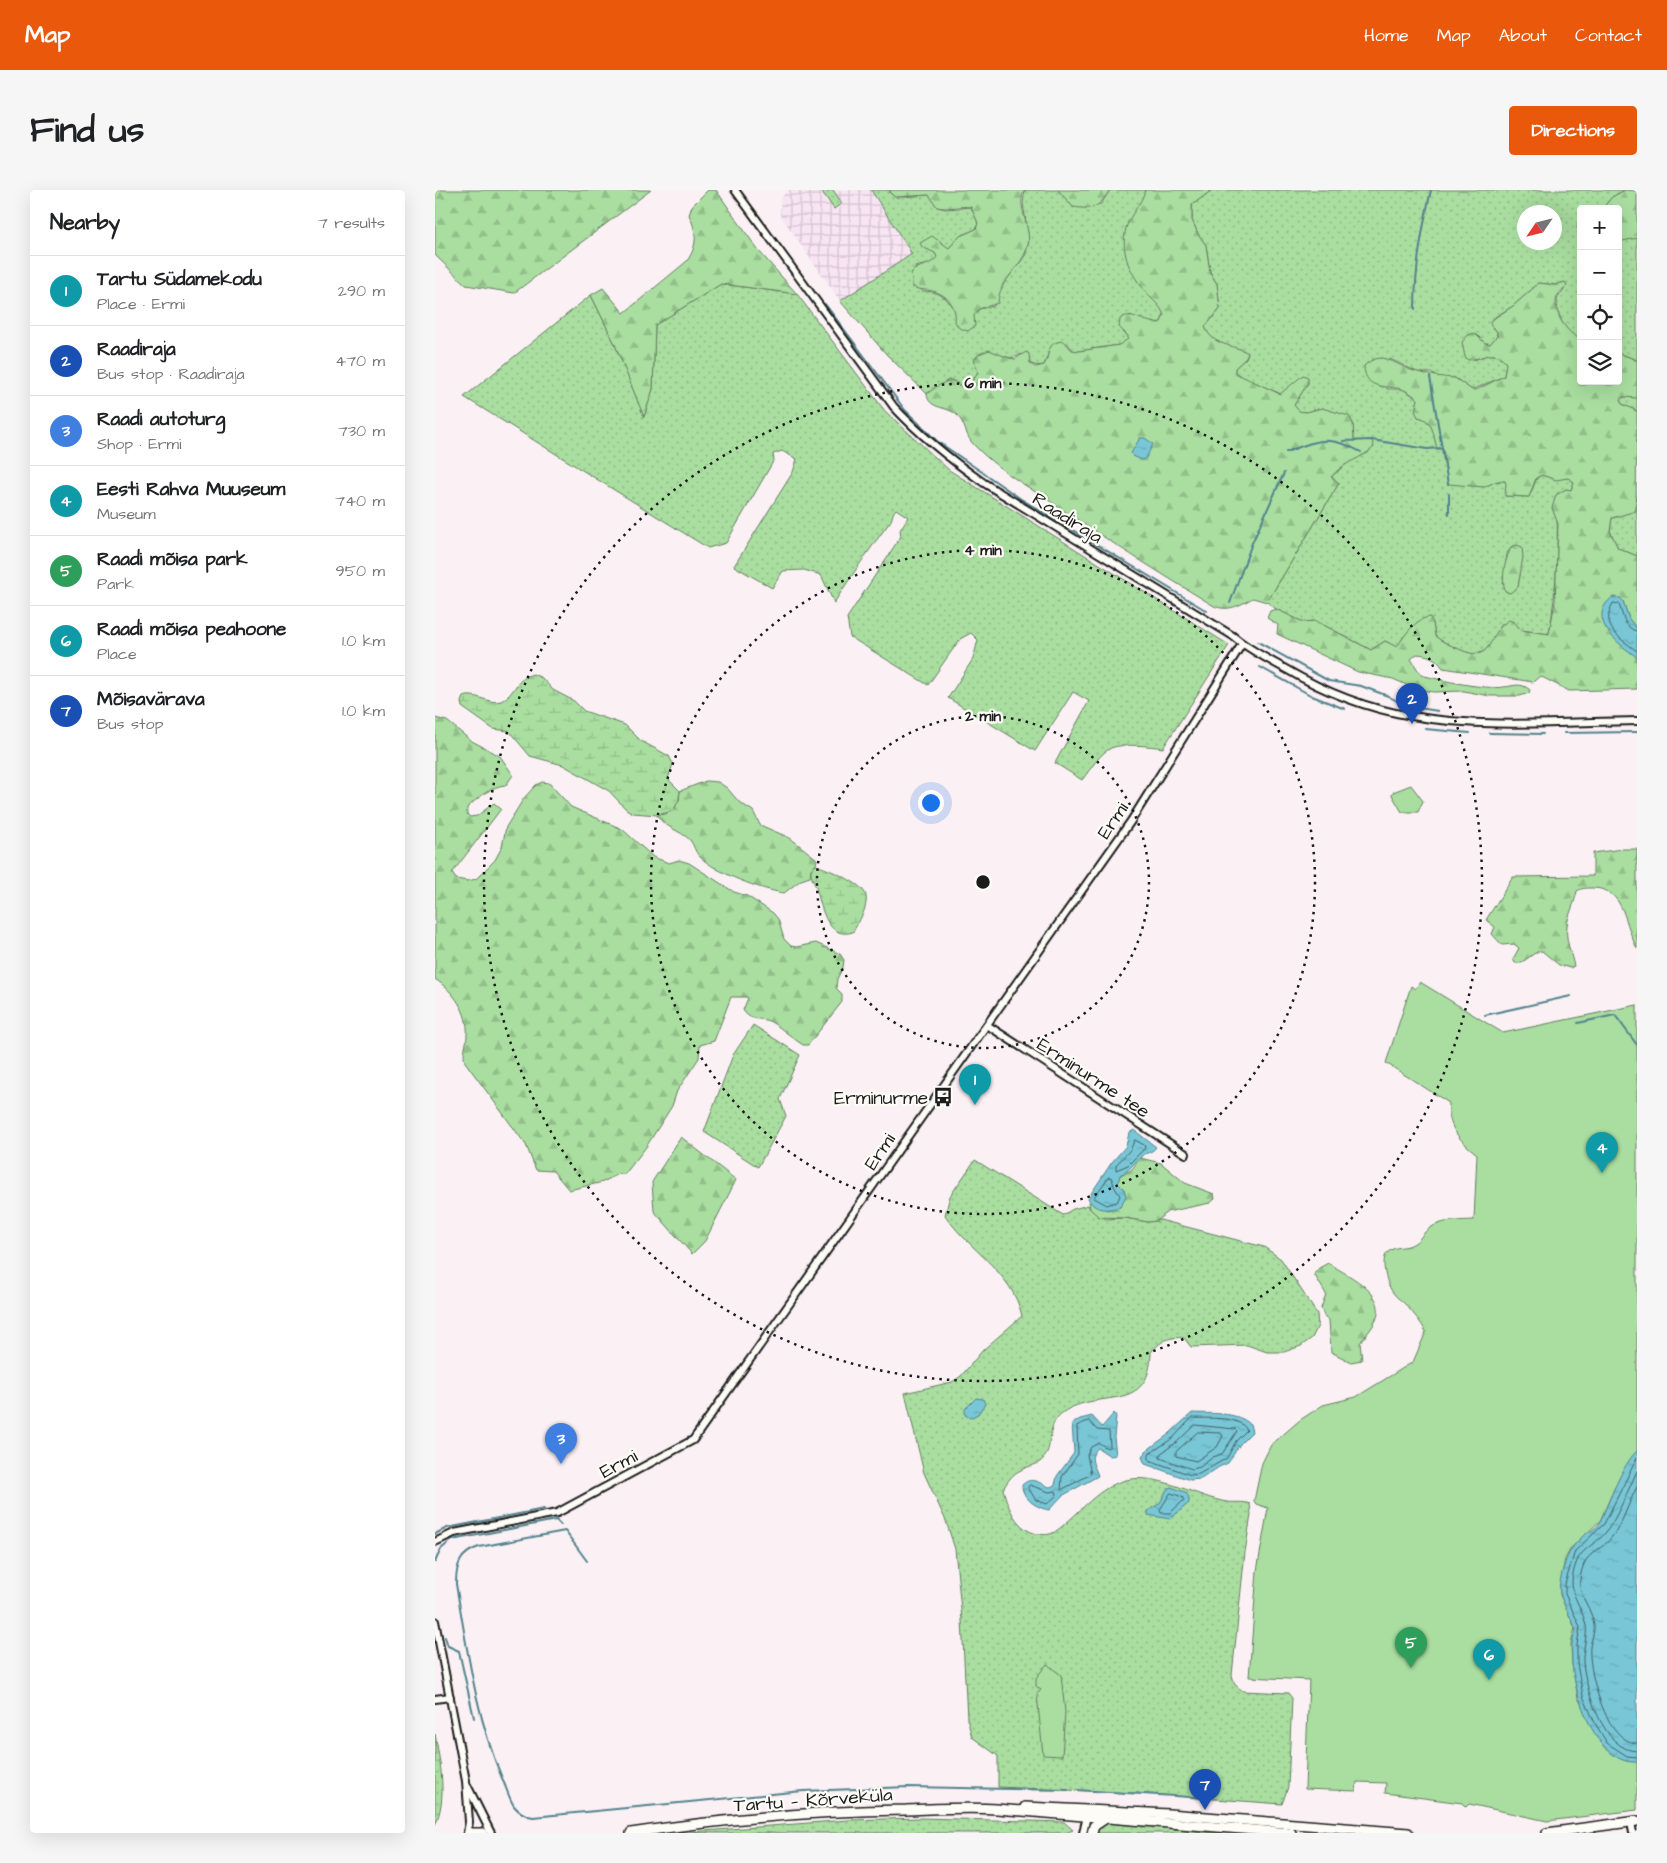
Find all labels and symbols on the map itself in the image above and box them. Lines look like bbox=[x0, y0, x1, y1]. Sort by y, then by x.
north arrow bbox=[1517, 205, 1562, 250]
text: 6 min bbox=[965, 373, 1002, 394]
street label: Raadiraja bbox=[1027, 486, 1108, 551]
text: 4 min bbox=[964, 540, 1002, 561]
pin: 2 bbox=[1396, 683, 1428, 724]
text: 2 min bbox=[964, 706, 1002, 727]
your location bbox=[918, 790, 944, 816]
street label: Ermi bbox=[1091, 797, 1136, 845]
centre of rings bbox=[974, 873, 992, 891]
street label: Erminurme tee bbox=[1031, 1032, 1155, 1125]
pin: 1 bbox=[959, 1064, 991, 1105]
place label: Erminurme bbox=[834, 1085, 928, 1112]
bus stop icon: Erminurme bbox=[932, 1086, 954, 1108]
street label: Ermi bbox=[858, 1128, 903, 1176]
pin: 4 bbox=[1586, 1132, 1618, 1173]
pin: 3 bbox=[545, 1423, 577, 1464]
street label: Ermi bbox=[595, 1443, 643, 1485]
pin: 5 bbox=[1395, 1627, 1427, 1668]
pin: 6 bbox=[1473, 1639, 1505, 1680]
pin: 7 bbox=[1189, 1769, 1221, 1810]
street label: Tartu — Kõrveküla bbox=[733, 1781, 894, 1820]

